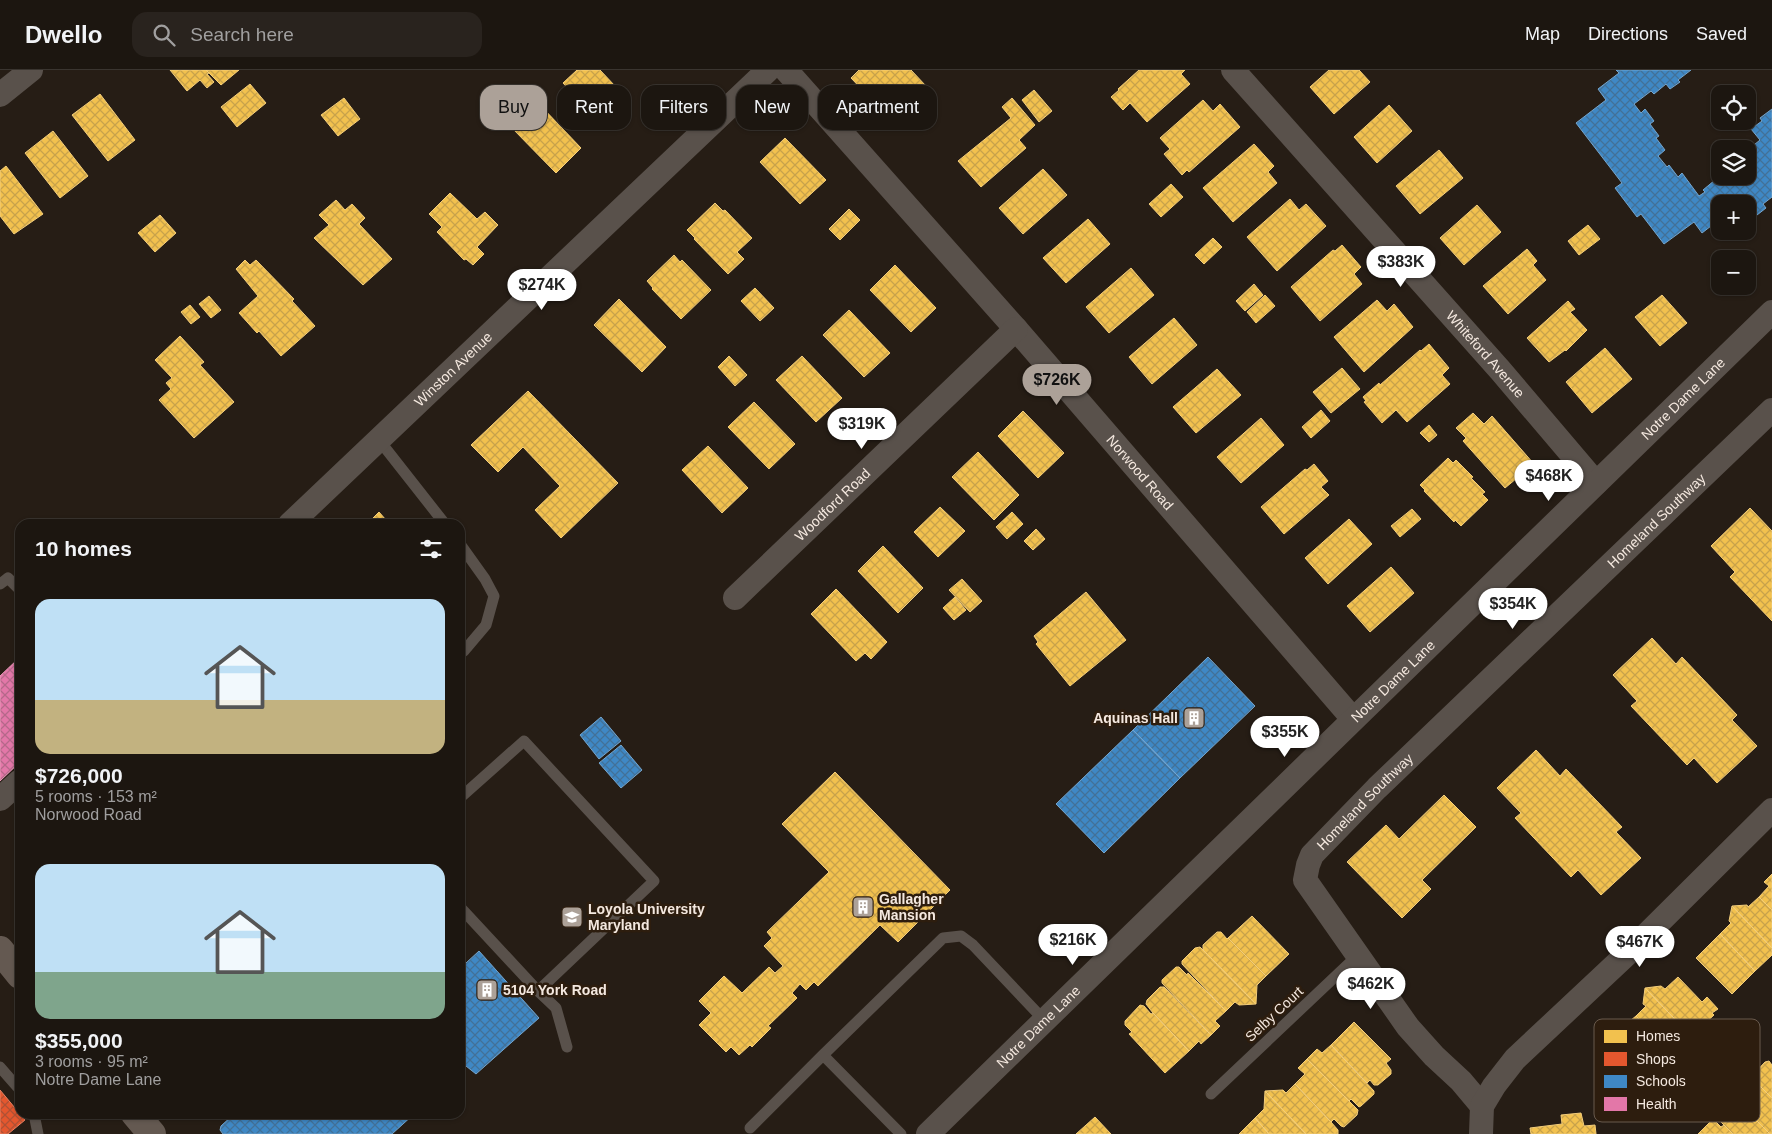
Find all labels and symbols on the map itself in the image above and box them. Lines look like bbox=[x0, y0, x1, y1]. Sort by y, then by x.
pin: $383K bbox=[1366, 246, 1436, 288]
pin: $274K bbox=[507, 268, 577, 311]
street label: Whiteford Avenue bbox=[1443, 307, 1528, 401]
street label: Winston Avenue bbox=[411, 328, 495, 410]
street label: Notre Dame Lane bbox=[1638, 354, 1728, 443]
pin: $726K bbox=[1022, 364, 1092, 406]
pin: $319K bbox=[827, 408, 897, 450]
street label: Norwood Road bbox=[1103, 432, 1177, 513]
pin: $468K bbox=[1514, 460, 1584, 502]
street label: Woodford Road bbox=[792, 465, 873, 544]
street label: Homeland Southway bbox=[1604, 470, 1709, 571]
pin: $354K bbox=[1478, 588, 1548, 630]
street label: Notre Dame Lane bbox=[1348, 637, 1438, 726]
building icon: Aquinas Hall bbox=[1182, 706, 1206, 730]
place label: Aquinas Hall bbox=[1093, 710, 1178, 726]
pin: $355K bbox=[1250, 716, 1320, 758]
street label: Homeland Southway bbox=[1313, 750, 1416, 853]
place label: Gallagher Mansion bbox=[879, 891, 944, 923]
building icon: Gallagher Mansion bbox=[851, 895, 875, 919]
place label: Loyola University Maryland bbox=[588, 901, 705, 933]
school or university icon: Loyola University Maryland bbox=[560, 905, 584, 929]
pin: $216K bbox=[1038, 924, 1108, 966]
pin: $467K bbox=[1605, 926, 1675, 968]
pin: $462K bbox=[1336, 968, 1406, 1010]
building icon: 5104 York Road bbox=[475, 978, 499, 1002]
place label: 5104 York Road bbox=[503, 982, 607, 998]
street label: Notre Dame Lane bbox=[993, 982, 1084, 1071]
street label: Selby Court bbox=[1242, 983, 1306, 1045]
legend bbox=[1594, 1019, 1760, 1122]
text: Homes bbox=[1636, 1028, 1680, 1044]
text: Shops bbox=[1636, 1051, 1676, 1067]
text: Schools bbox=[1636, 1073, 1686, 1089]
text: Health bbox=[1636, 1096, 1676, 1112]

